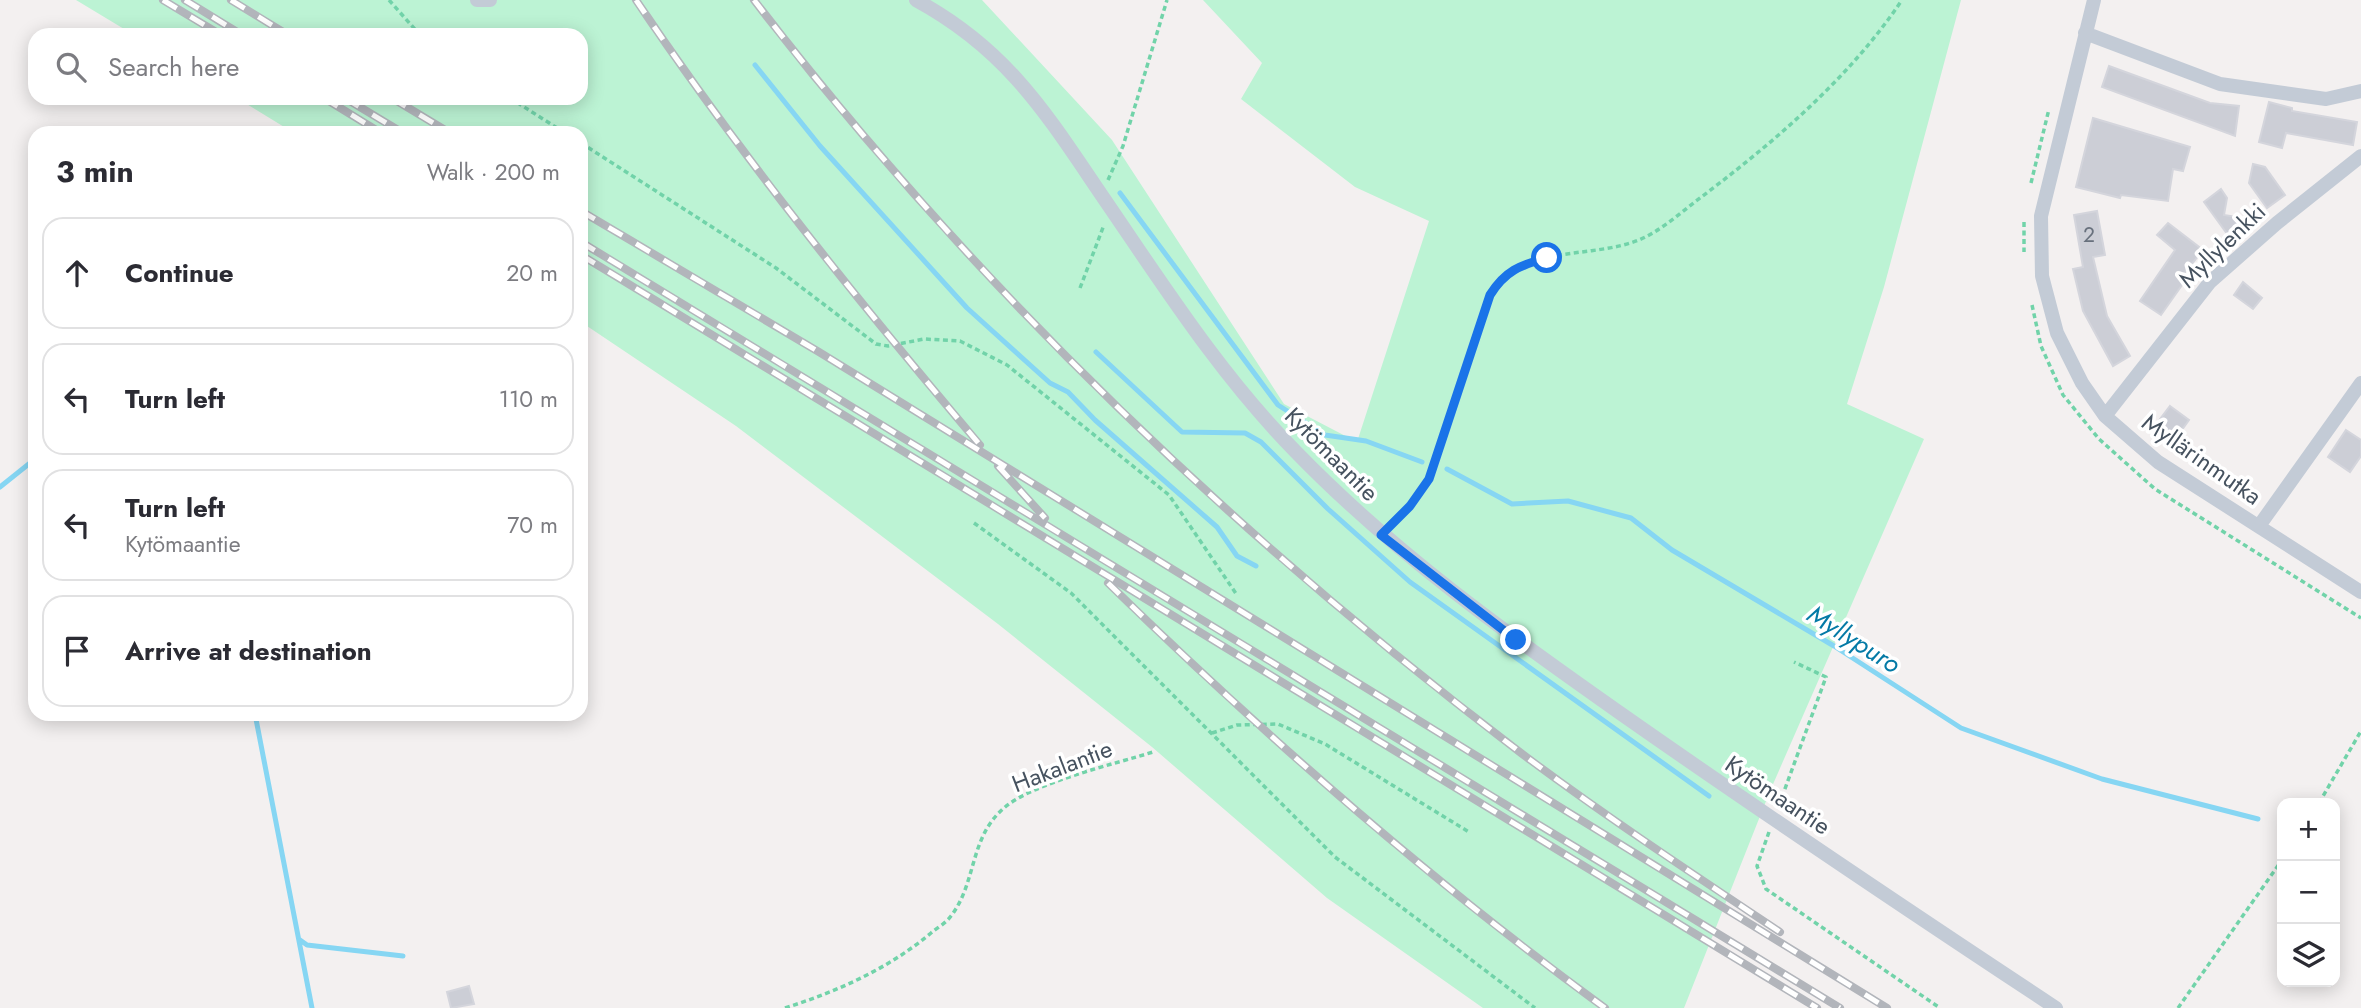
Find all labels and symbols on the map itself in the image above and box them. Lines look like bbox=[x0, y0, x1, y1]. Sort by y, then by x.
street label: Myllylenkki bbox=[2170, 194, 2274, 296]
house number: 2 bbox=[2083, 220, 2095, 250]
route start bbox=[1531, 242, 1562, 273]
street label: Kytömaantie bbox=[1277, 399, 1387, 509]
street label: Myllärinmutka bbox=[2135, 405, 2269, 513]
water label: Myllypuro bbox=[1800, 595, 1908, 683]
route end bbox=[1500, 624, 1531, 655]
street label: Hakalantie bbox=[1007, 731, 1117, 801]
street label: Kytömaantie bbox=[1718, 747, 1838, 843]

